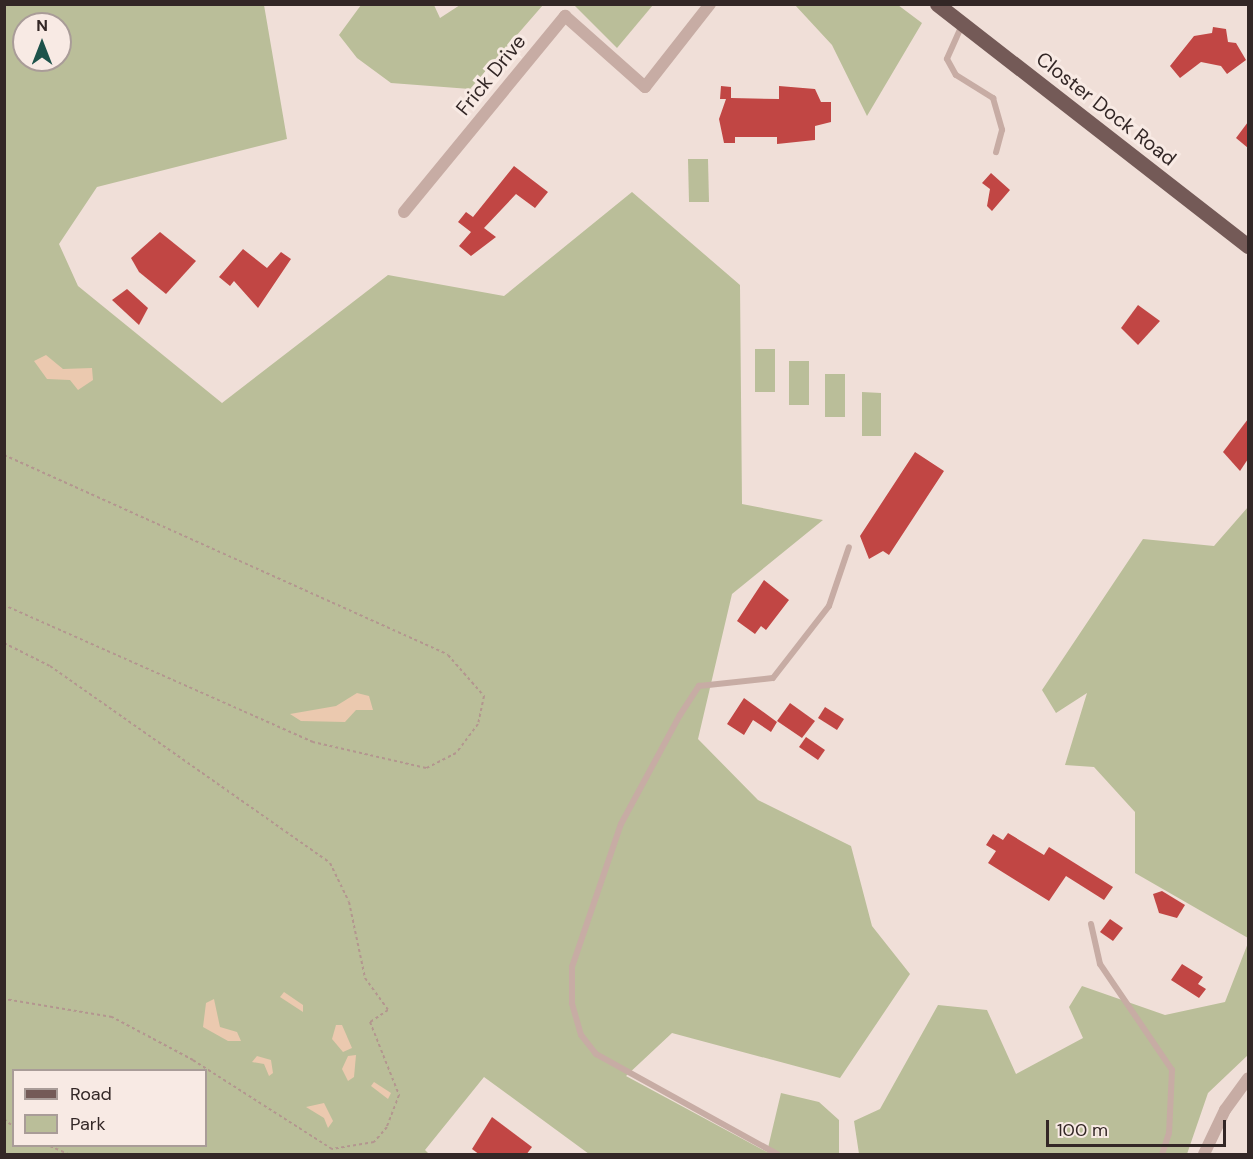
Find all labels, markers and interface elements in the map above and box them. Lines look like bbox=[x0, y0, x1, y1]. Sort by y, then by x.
north arrow bbox=[12, 12, 72, 72]
text: N bbox=[36, 15, 48, 36]
street label: Frick Drive bbox=[451, 30, 531, 120]
street label: Closter Dock Road bbox=[1031, 47, 1181, 171]
legend bbox=[12, 1069, 207, 1147]
text: Road bbox=[70, 1082, 112, 1106]
scale bar bbox=[1049, 1108, 1229, 1146]
text: Park bbox=[70, 1112, 106, 1136]
text: 100 m bbox=[1057, 1118, 1108, 1142]

